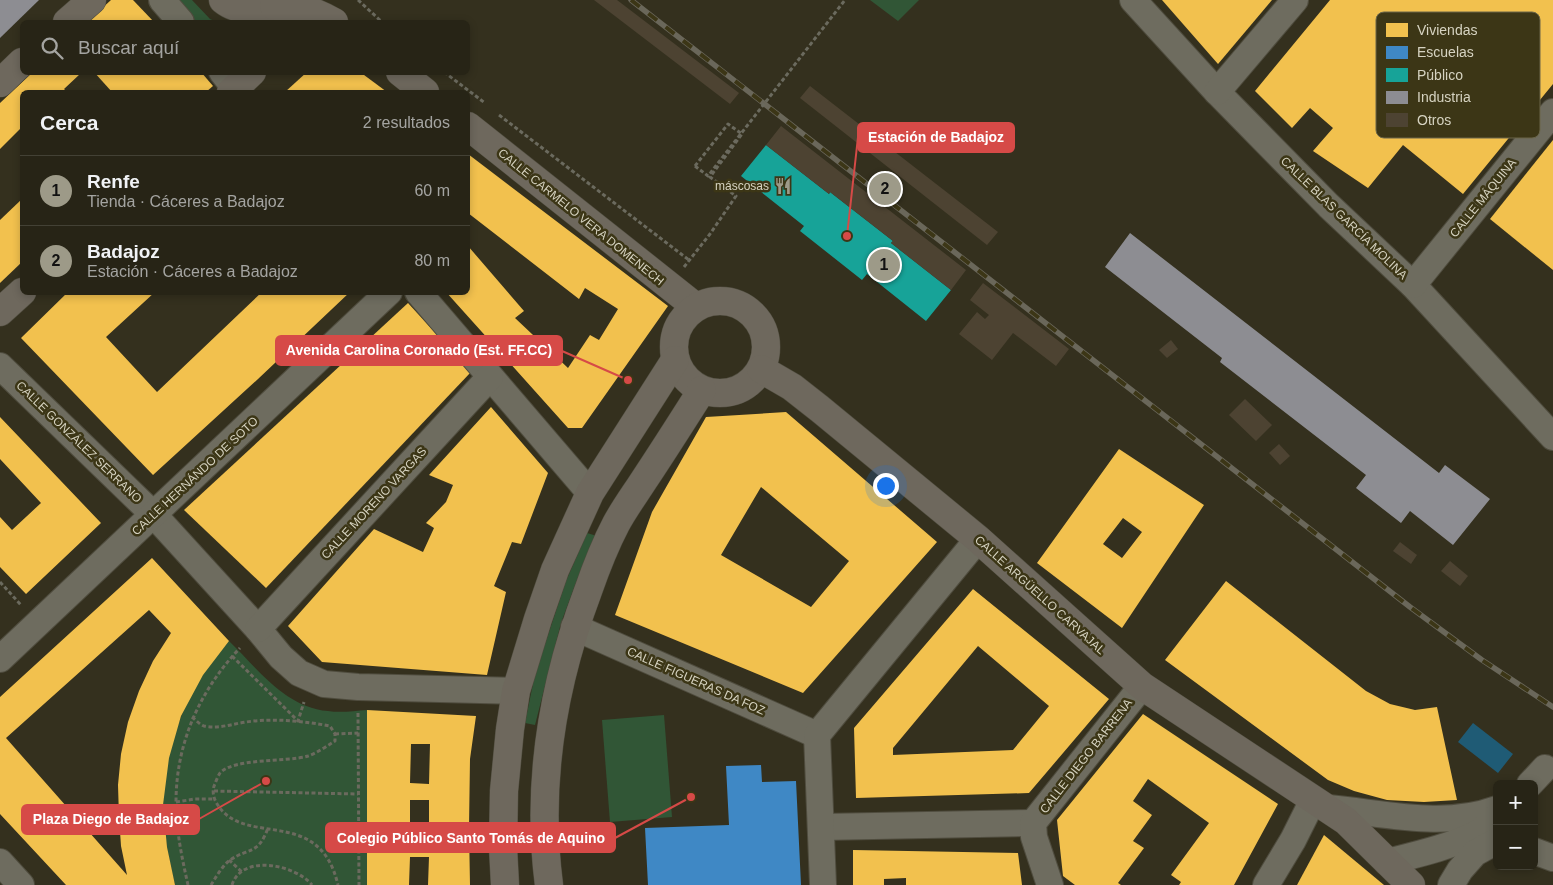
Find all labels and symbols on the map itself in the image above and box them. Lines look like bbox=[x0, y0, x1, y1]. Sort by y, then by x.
legend bbox=[1376, 12, 1540, 138]
text: Viviendas bbox=[1417, 22, 1477, 38]
text: Escuelas bbox=[1417, 44, 1474, 60]
text: Público bbox=[1417, 67, 1463, 83]
text: Industria bbox=[1417, 89, 1471, 105]
text: Otros bbox=[1417, 112, 1451, 128]
callout: Estación de Badajoz bbox=[858, 123, 1014, 152]
text: Estación de Badajoz bbox=[868, 129, 1004, 145]
street label: CALLE CARMELO VERA DOMENECH bbox=[495, 146, 667, 288]
street label: CALLE BLAS GARCÍA MOLINA bbox=[1278, 153, 1411, 282]
street label: CALLE MÁQUINA bbox=[1446, 155, 1519, 240]
pin: 2 bbox=[869, 170, 901, 208]
restaurant icon: máscosas bbox=[773, 176, 793, 196]
place label: máscosas bbox=[715, 179, 769, 193]
pin: 1 bbox=[868, 246, 900, 284]
callout: Avenida Carolina Coronado (Est. FF.CC) bbox=[276, 336, 562, 365]
text: Avenida Carolina Coronado (Est. FF.CC) bbox=[286, 342, 552, 358]
street label: CALLE GONZÁLEZ SERRANO bbox=[13, 378, 145, 506]
street label: CALLE HERNÁNDO DE SOTO bbox=[128, 413, 261, 538]
street label: CALLE MORENO VARGAS bbox=[318, 444, 430, 562]
your location bbox=[873, 473, 899, 499]
street label: CALLE ARGÜELLO CARVAJAL bbox=[972, 533, 1108, 657]
street label: CALLE FIGUERAS DA FOZ bbox=[625, 644, 767, 718]
street label: CALLE DIEGO BARRENA bbox=[1037, 696, 1135, 816]
callout: Plaza Diego de Badajoz bbox=[22, 805, 199, 834]
text: Plaza Diego de Badajoz bbox=[33, 811, 189, 827]
callout: Colegio Público Santo Tomás de Aquino bbox=[326, 823, 615, 852]
text: Colegio Público Santo Tomás de Aquino bbox=[337, 830, 605, 846]

